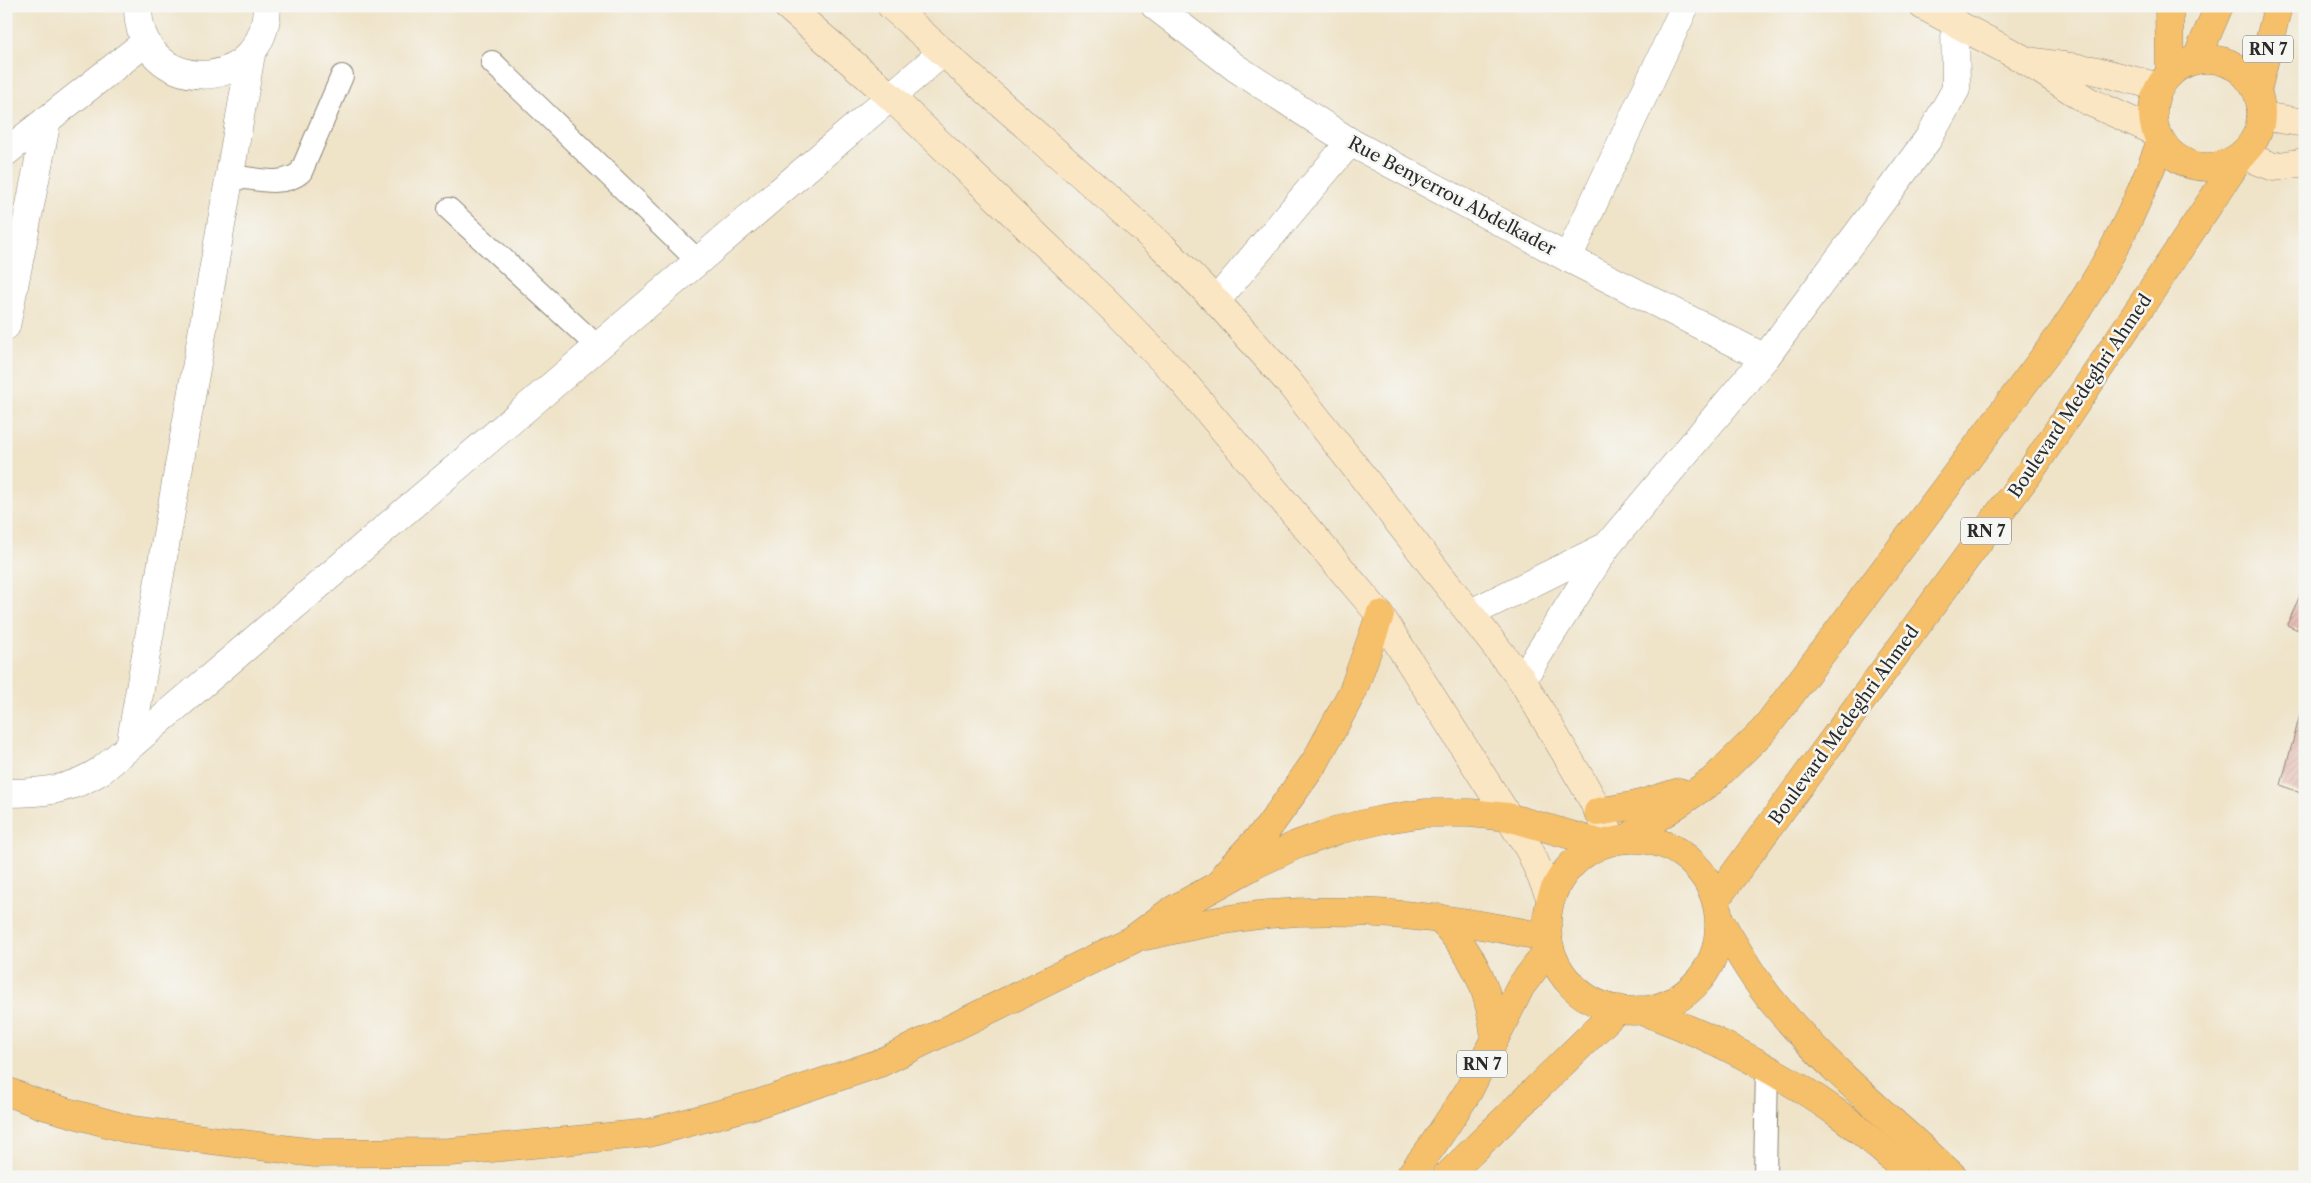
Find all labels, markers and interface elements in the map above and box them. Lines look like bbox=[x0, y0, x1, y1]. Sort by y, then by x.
road number: RN 7 bbox=[2243, 36, 2293, 62]
street label: Rue Benyerrou Abdelkader bbox=[1344, 132, 1560, 260]
street label: Boulevard Medeghri Ahmed bbox=[2004, 290, 2156, 502]
road number: RN 7 bbox=[1961, 518, 2011, 544]
street label: Boulevard Medeghri Ahmed bbox=[1764, 621, 1924, 829]
road number: RN 7 bbox=[1457, 1050, 1507, 1078]

